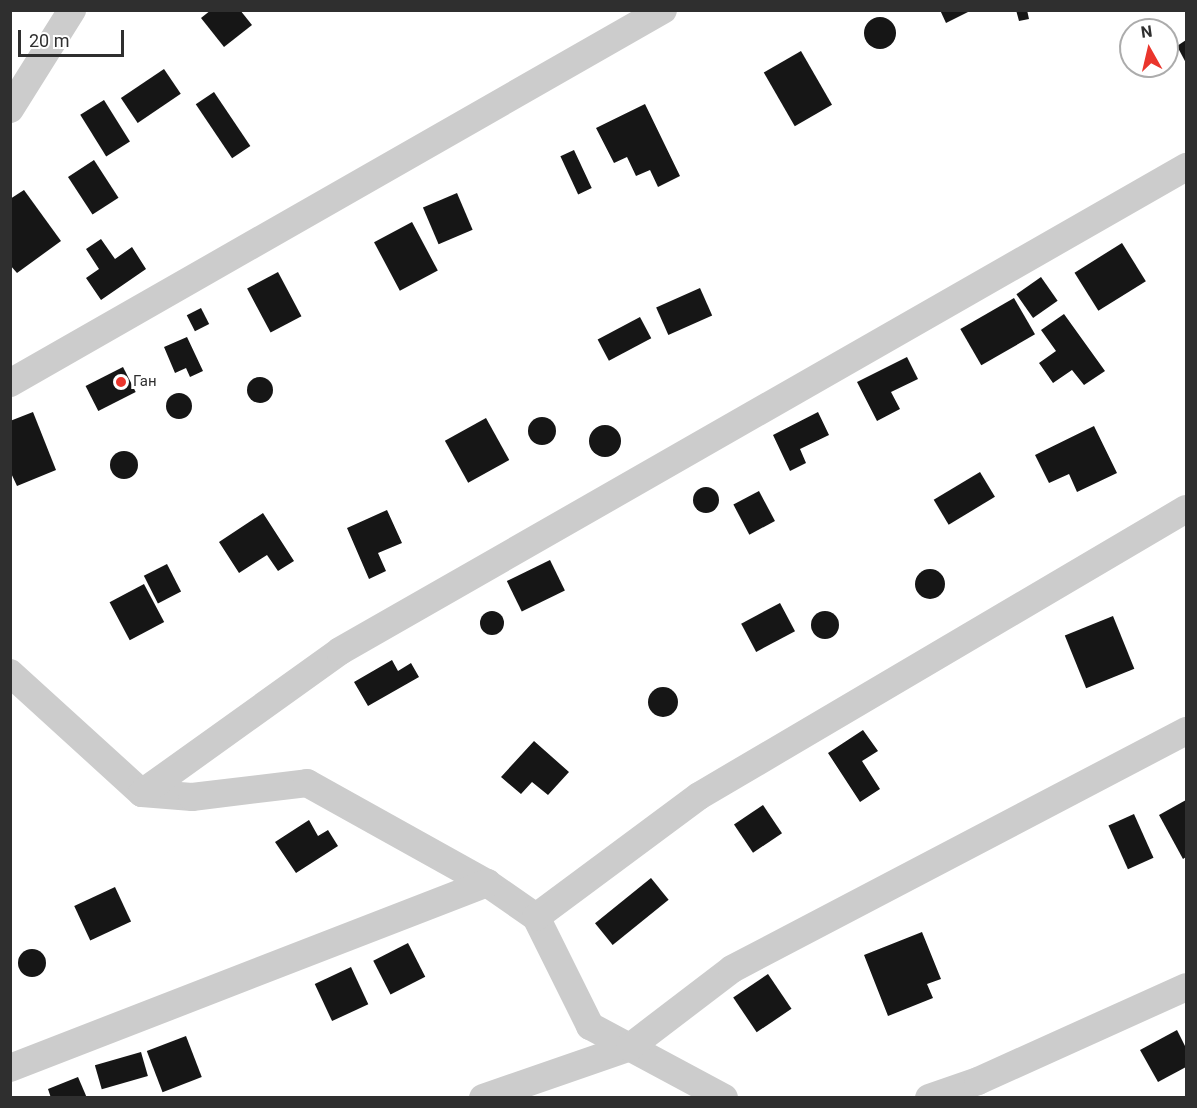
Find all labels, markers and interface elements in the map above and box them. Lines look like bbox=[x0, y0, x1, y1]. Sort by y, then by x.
scale bar bbox=[21, 18, 128, 56]
north arrow bbox=[1119, 18, 1179, 78]
text: N bbox=[1140, 21, 1154, 42]
text: 20 m bbox=[29, 30, 69, 51]
place label: Ган bbox=[133, 373, 157, 391]
marker: Ган bbox=[114, 375, 128, 389]

